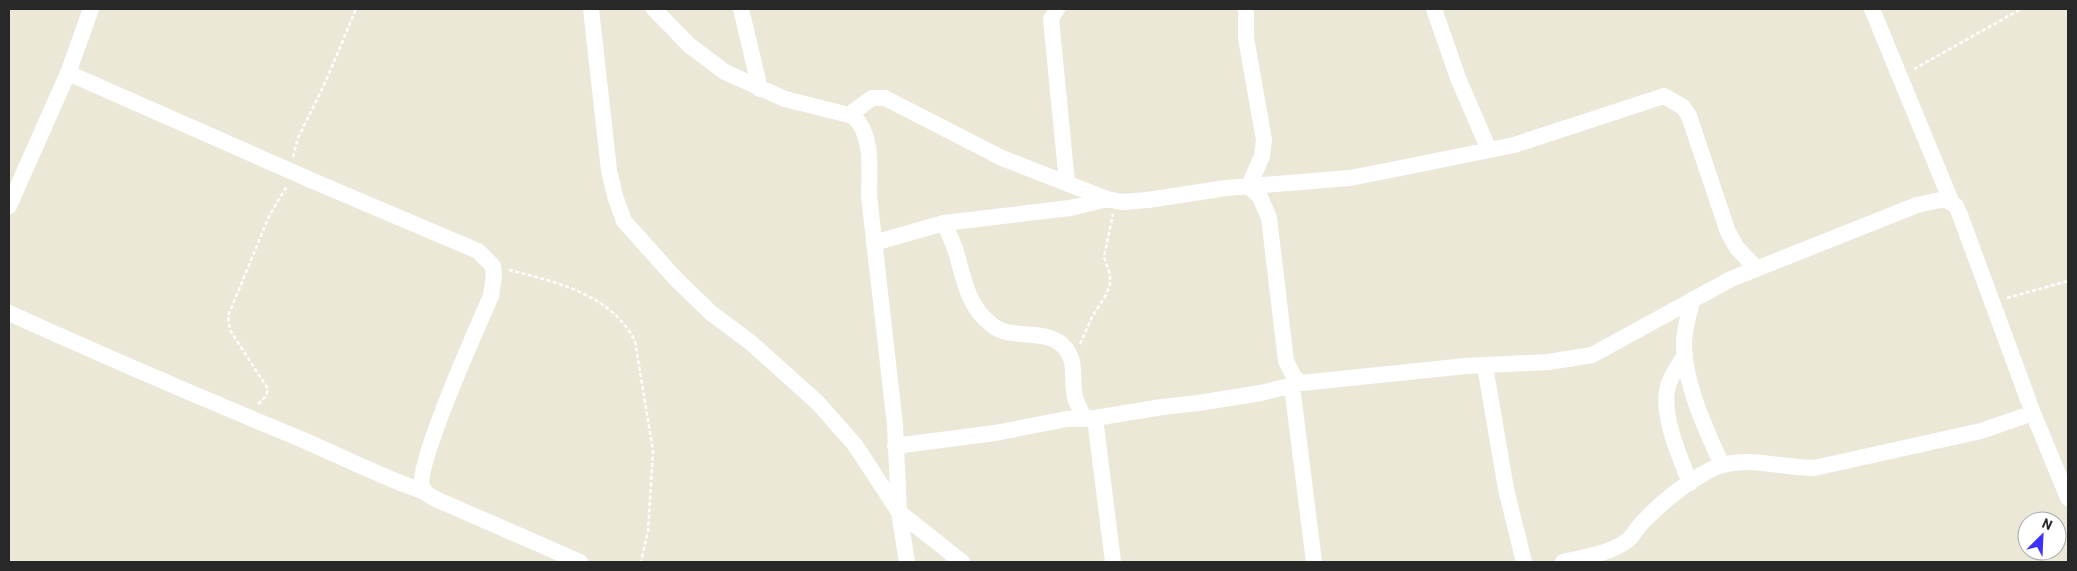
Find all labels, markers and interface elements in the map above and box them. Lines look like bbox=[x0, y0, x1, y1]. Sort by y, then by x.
north arrow bbox=[2017, 511, 2067, 561]
text: N bbox=[2040, 514, 2055, 533]

